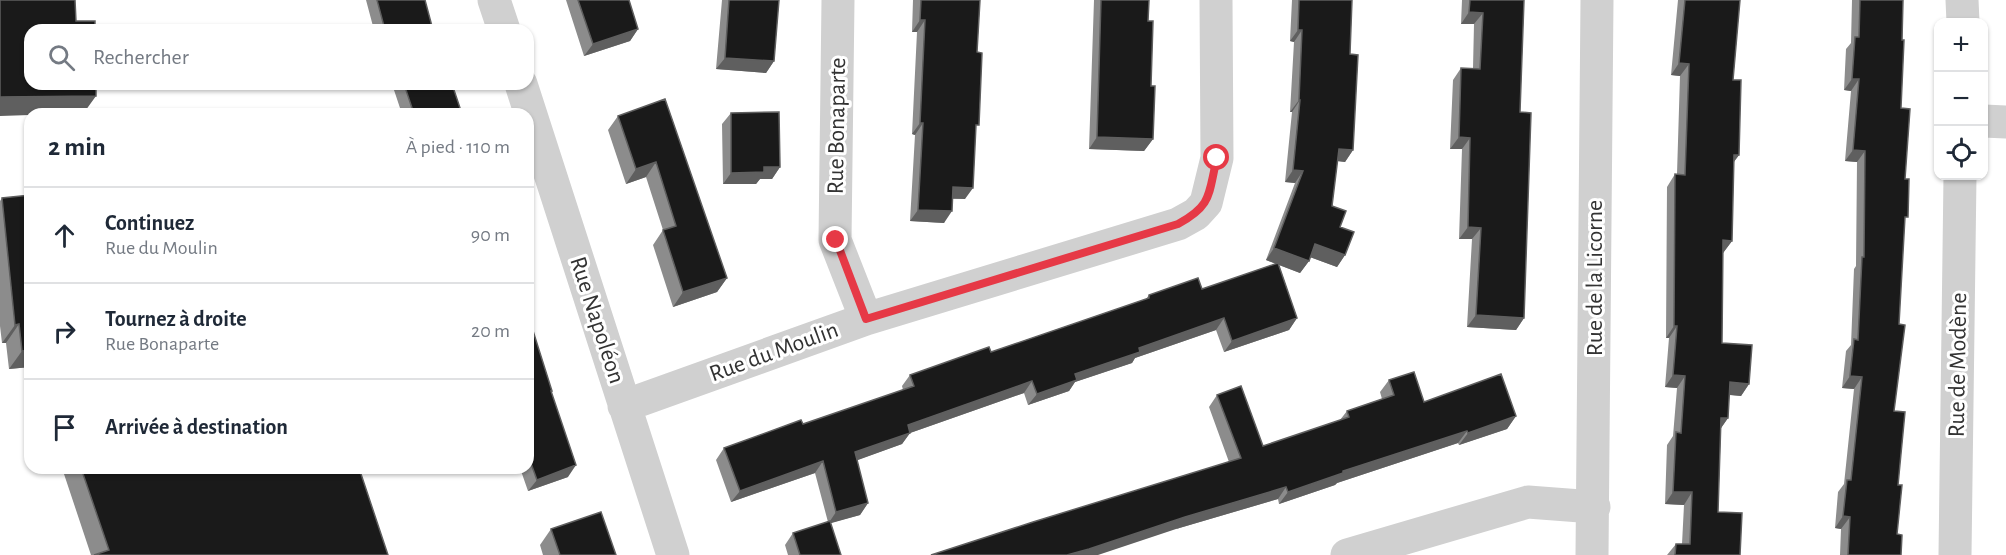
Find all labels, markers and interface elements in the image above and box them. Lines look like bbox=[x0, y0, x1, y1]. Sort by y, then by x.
map controls bbox=[1934, 18, 1988, 180]
button: + bbox=[1934, 18, 1988, 72]
search box bbox=[24, 24, 534, 90]
icon: search bbox=[45, 41, 78, 74]
text: Rechercher bbox=[93, 46, 189, 68]
street label: Rue Bonaparte bbox=[824, 57, 850, 195]
button: − bbox=[1934, 72, 1988, 126]
button: locate bbox=[1934, 126, 1988, 180]
text: 2 min bbox=[48, 134, 106, 160]
text: À pied · 110 m bbox=[406, 137, 510, 157]
route start bbox=[1203, 144, 1229, 170]
street label: Rue de la Licorne bbox=[1583, 200, 1607, 356]
text: Continuez bbox=[105, 212, 194, 234]
icon: ahead bbox=[48, 219, 81, 252]
text: 90 m bbox=[471, 225, 510, 245]
route end bbox=[822, 226, 848, 252]
text: Rue du Moulin bbox=[105, 238, 218, 258]
street label: Rue Napoléon bbox=[565, 254, 629, 386]
street label: Rue de Modène bbox=[1945, 292, 1971, 438]
text: Tournez à droite bbox=[105, 308, 247, 330]
icon: right bbox=[48, 315, 81, 348]
street label: Rue du Moulin bbox=[706, 318, 842, 386]
text: 20 m bbox=[471, 321, 510, 341]
text: Rue Bonaparte bbox=[105, 334, 219, 354]
icon: arrive bbox=[48, 411, 81, 444]
text: Arrivée à destination bbox=[105, 416, 288, 438]

